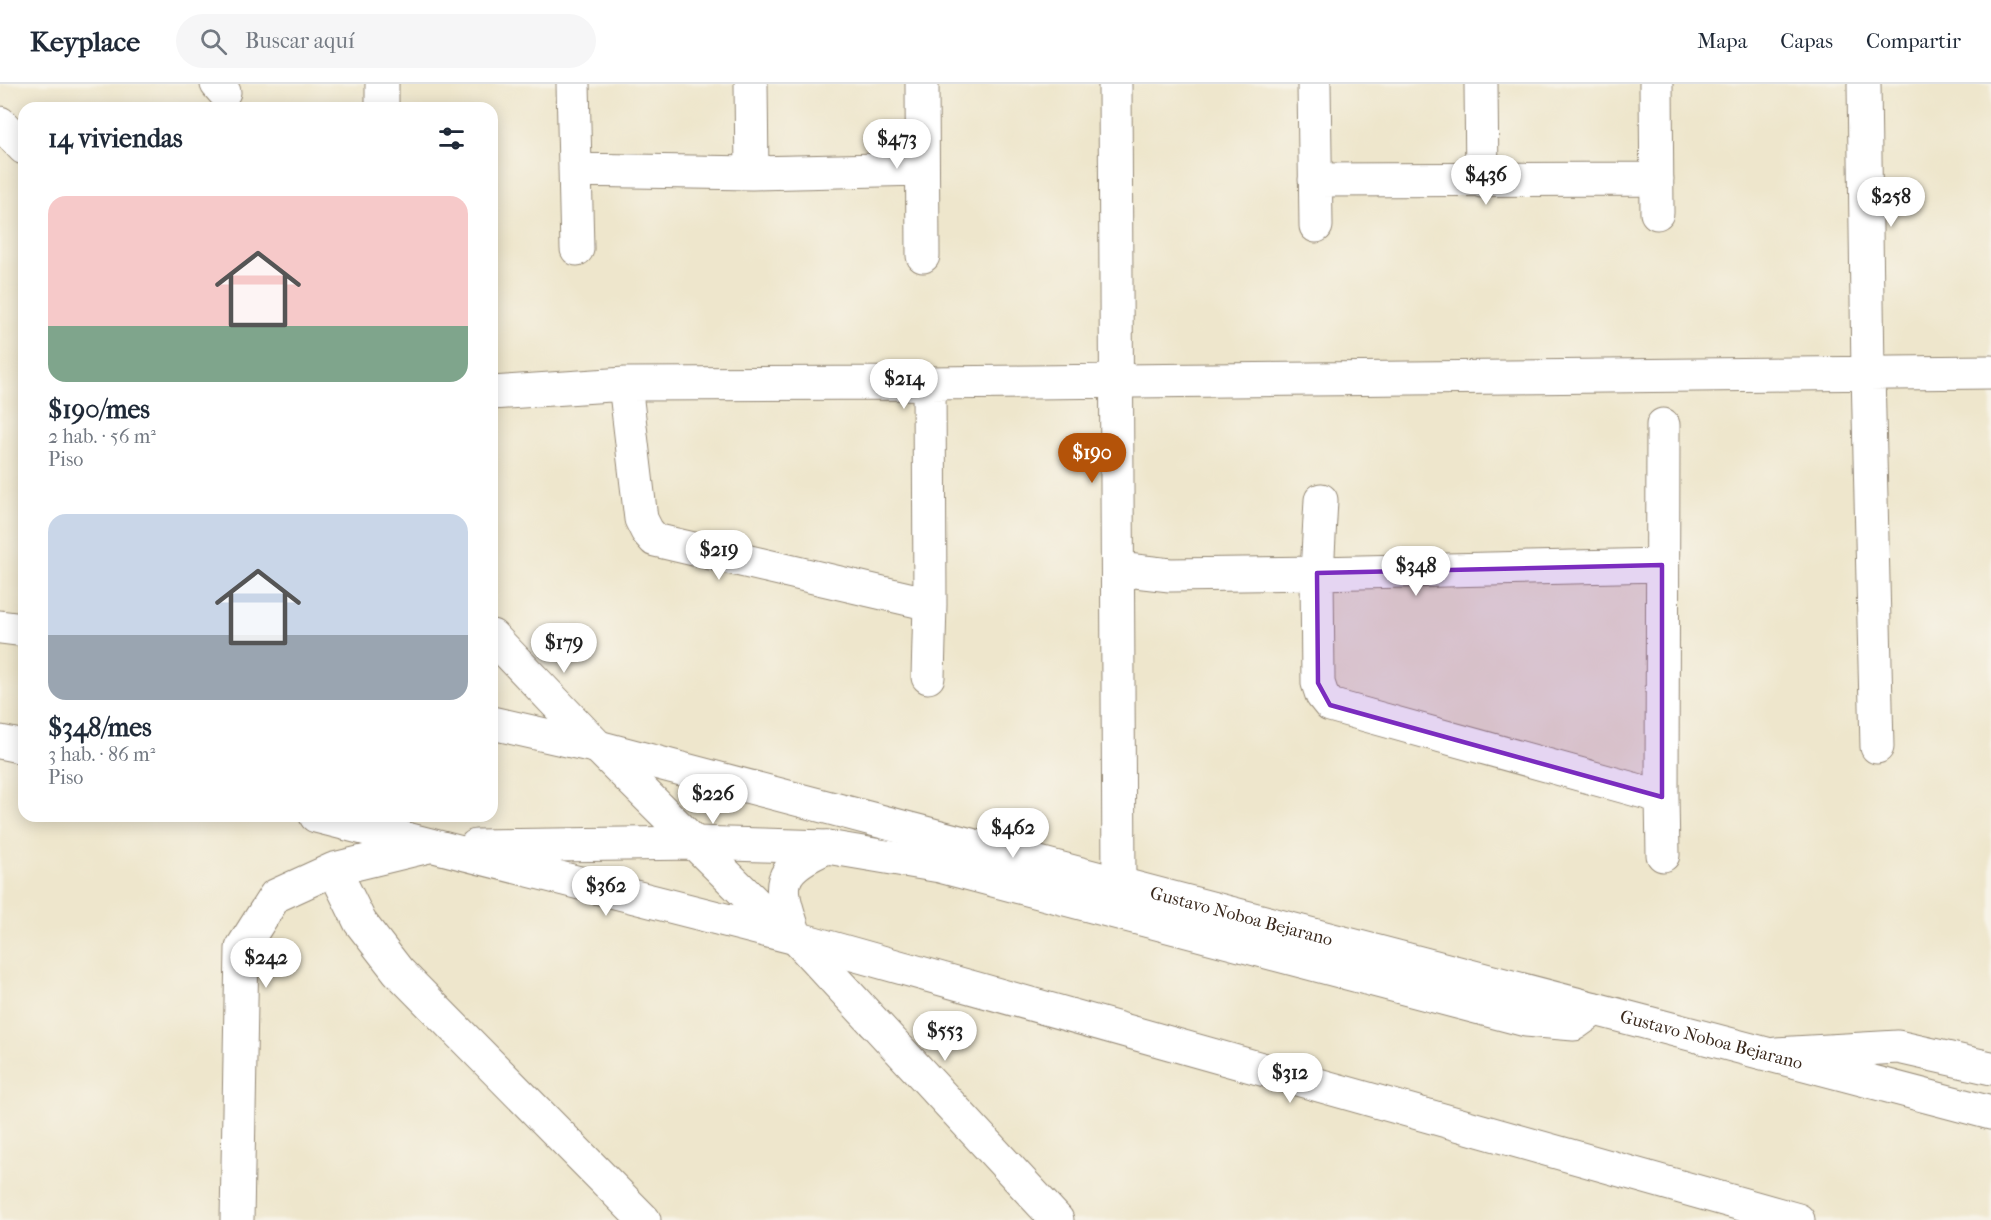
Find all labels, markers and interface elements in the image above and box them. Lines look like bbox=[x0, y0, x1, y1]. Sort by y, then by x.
search box bbox=[176, 14, 596, 68]
text: Keyplace bbox=[30, 25, 140, 58]
icon: search bbox=[197, 25, 230, 58]
text: Buscar aquí bbox=[245, 28, 354, 54]
text: Mapa bbox=[1697, 29, 1747, 53]
text: Capas bbox=[1780, 29, 1833, 53]
text: Compartir bbox=[1866, 29, 1961, 53]
pin: $473 bbox=[861, 119, 933, 170]
icon: filters bbox=[435, 122, 468, 155]
text: 14 viviendas bbox=[48, 123, 183, 154]
text: $473 bbox=[877, 127, 917, 150]
pin: $436 bbox=[1450, 155, 1522, 206]
text: $436 bbox=[1465, 163, 1507, 186]
pin: $258 bbox=[1855, 177, 1927, 228]
text: $258 bbox=[1871, 185, 1911, 208]
icon: home bbox=[204, 235, 312, 343]
pin: $214 bbox=[868, 359, 940, 410]
text: $214 bbox=[884, 367, 924, 390]
text: $190/mes bbox=[48, 394, 150, 425]
text: 2 hab. · 56 m² bbox=[48, 425, 156, 448]
pin: $190 bbox=[1056, 433, 1128, 484]
text: $190 bbox=[1072, 441, 1112, 464]
text: Piso bbox=[48, 448, 84, 471]
pin: $219 bbox=[683, 530, 755, 581]
text: $219 bbox=[700, 538, 738, 561]
pin: $348 bbox=[1380, 546, 1452, 597]
icon: home bbox=[204, 553, 312, 661]
text: $348 bbox=[1395, 554, 1437, 577]
pin: $179 bbox=[528, 623, 600, 674]
text: $179 bbox=[545, 631, 583, 654]
text: $348/mes bbox=[48, 712, 152, 743]
text: 3 hab. · 86 m² bbox=[48, 743, 155, 766]
text: Piso bbox=[48, 766, 84, 789]
pin: $226 bbox=[677, 774, 749, 825]
text: $226 bbox=[692, 782, 734, 805]
pin: $462 bbox=[977, 808, 1049, 859]
text: $462 bbox=[991, 816, 1035, 839]
pin: $362 bbox=[570, 866, 642, 917]
text: $362 bbox=[586, 874, 626, 897]
street label: Gustavo Noboa Bejarano bbox=[1148, 883, 1335, 951]
pin: $242 bbox=[230, 938, 302, 989]
text: $242 bbox=[244, 946, 288, 969]
street label: Gustavo Noboa Bejarano bbox=[1618, 1006, 1805, 1074]
pin: $553 bbox=[909, 1011, 981, 1062]
text: $553 bbox=[927, 1019, 963, 1042]
pin: $312 bbox=[1254, 1053, 1326, 1104]
text: $312 bbox=[1272, 1061, 1308, 1084]

